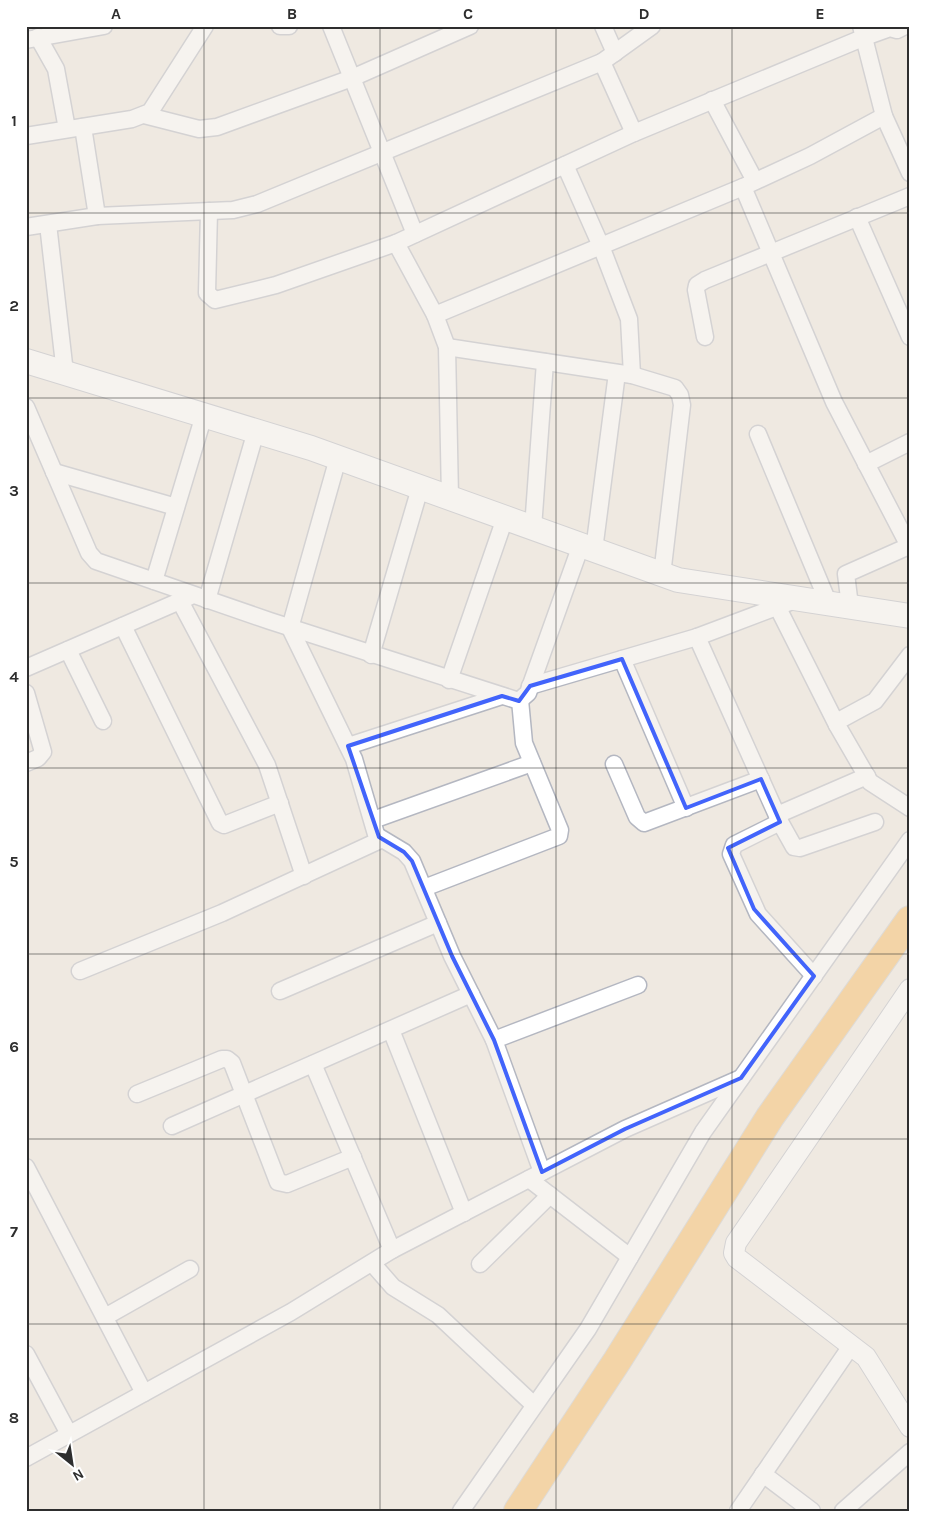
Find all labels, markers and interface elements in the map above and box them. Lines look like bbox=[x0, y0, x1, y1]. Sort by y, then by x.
text: A bbox=[111, 4, 121, 23]
text: B bbox=[287, 4, 297, 23]
text: C bbox=[463, 4, 473, 23]
text: D bbox=[639, 4, 650, 23]
text: E bbox=[815, 4, 825, 23]
text: 1 bbox=[11, 111, 17, 130]
text: 2 bbox=[9, 296, 19, 315]
text: 3 bbox=[9, 481, 19, 500]
text: 4 bbox=[9, 667, 19, 686]
text: 5 bbox=[9, 852, 19, 871]
text: 6 bbox=[9, 1037, 19, 1056]
text: 7 bbox=[10, 1222, 18, 1241]
text: 8 bbox=[9, 1408, 19, 1427]
north arrow bbox=[48, 1440, 98, 1490]
text: N bbox=[70, 1465, 87, 1485]

